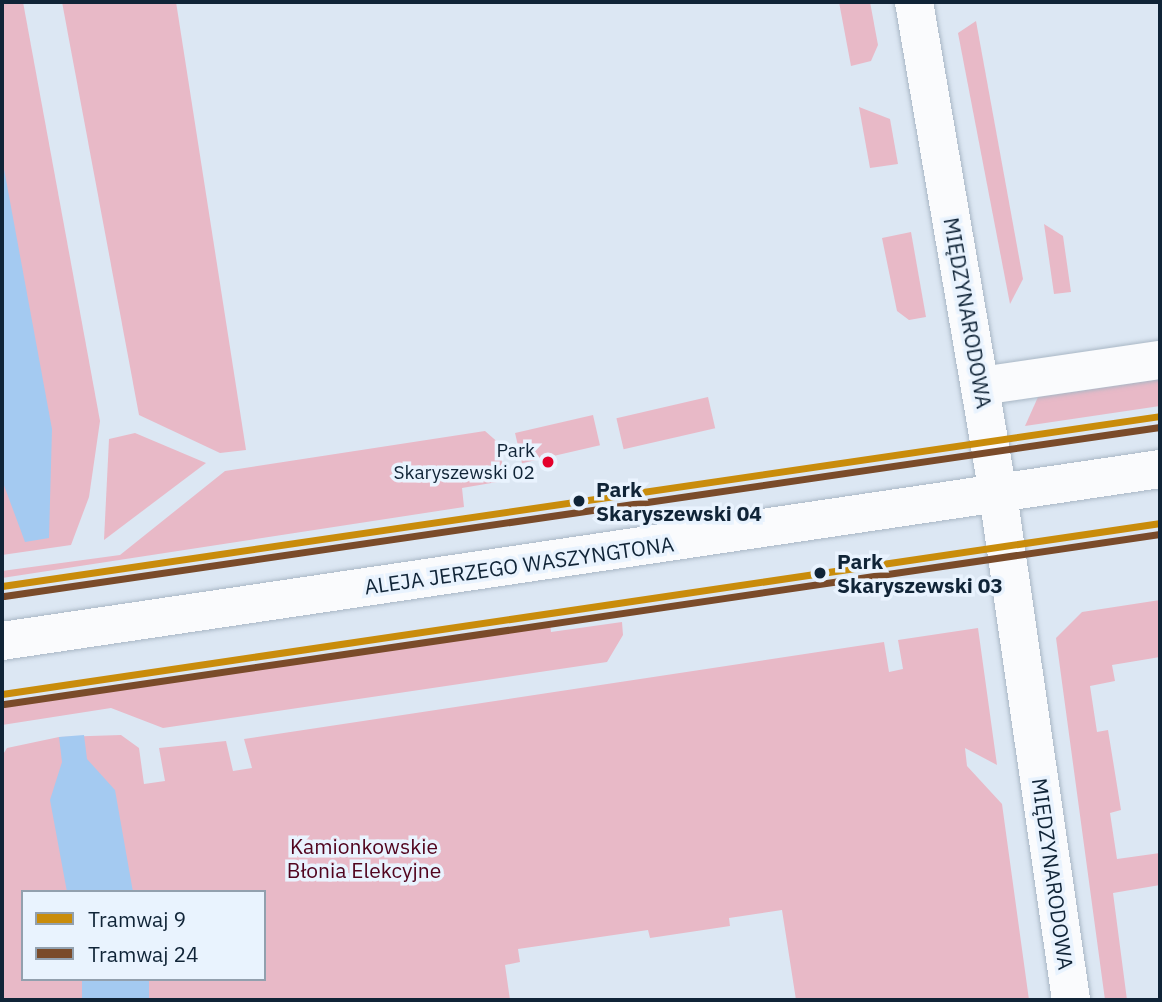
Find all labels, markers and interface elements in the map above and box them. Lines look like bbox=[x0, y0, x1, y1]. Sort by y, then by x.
street label: MIĘDZYNARODOWA bbox=[939, 216, 997, 410]
place label: Park Skaryszewski 02 bbox=[393, 440, 535, 484]
marker: Park Skaryszewski 02 bbox=[541, 455, 555, 469]
place label: Park Skaryszewski 04 bbox=[596, 476, 762, 526]
marker: Park Skaryszewski 04 bbox=[568, 490, 590, 512]
street label: ALEJA JERZEGO WASZYNGTONA bbox=[363, 531, 675, 599]
place label: Park Skaryszewski 03 bbox=[837, 548, 1003, 598]
marker: Park Skaryszewski 03 bbox=[809, 562, 831, 584]
street label: MIĘDZYNARODOWA bbox=[1027, 776, 1079, 972]
park label: Kamionkowskie Błonia Elekcyjne bbox=[287, 833, 441, 883]
legend bbox=[21, 890, 266, 981]
text: Tramwaj 9 bbox=[88, 905, 186, 933]
text: Tramwaj 24 bbox=[88, 940, 199, 968]

